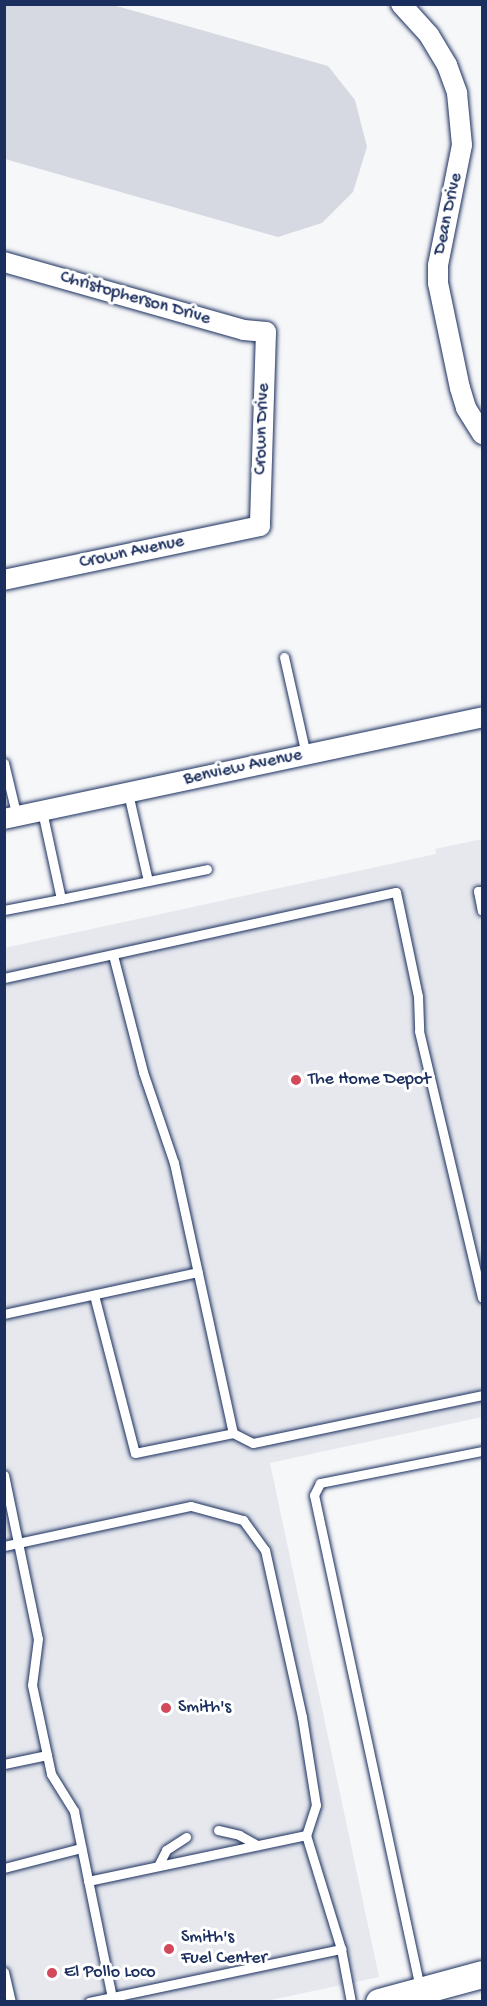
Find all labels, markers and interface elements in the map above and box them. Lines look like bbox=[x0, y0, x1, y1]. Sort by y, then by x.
street label: Dean Drive bbox=[430, 171, 468, 257]
street label: Christopherson Drive bbox=[57, 267, 213, 331]
street label: Crown Drive bbox=[251, 383, 275, 475]
street label: Crown Avenue bbox=[78, 531, 186, 575]
street label: Benview Avenue bbox=[182, 745, 304, 791]
place label: The Home Depot bbox=[308, 1069, 431, 1091]
marker: The Home Depot bbox=[289, 1073, 303, 1087]
place label: Smith's bbox=[178, 1697, 231, 1719]
marker: Smith's bbox=[159, 1701, 173, 1715]
place label: Smith's Fuel Center bbox=[181, 1928, 267, 1970]
marker: Smith's Fuel Center bbox=[162, 1942, 176, 1956]
place label: El Pollo Loco bbox=[64, 1962, 156, 1984]
marker: El Pollo Loco bbox=[45, 1966, 59, 1980]

